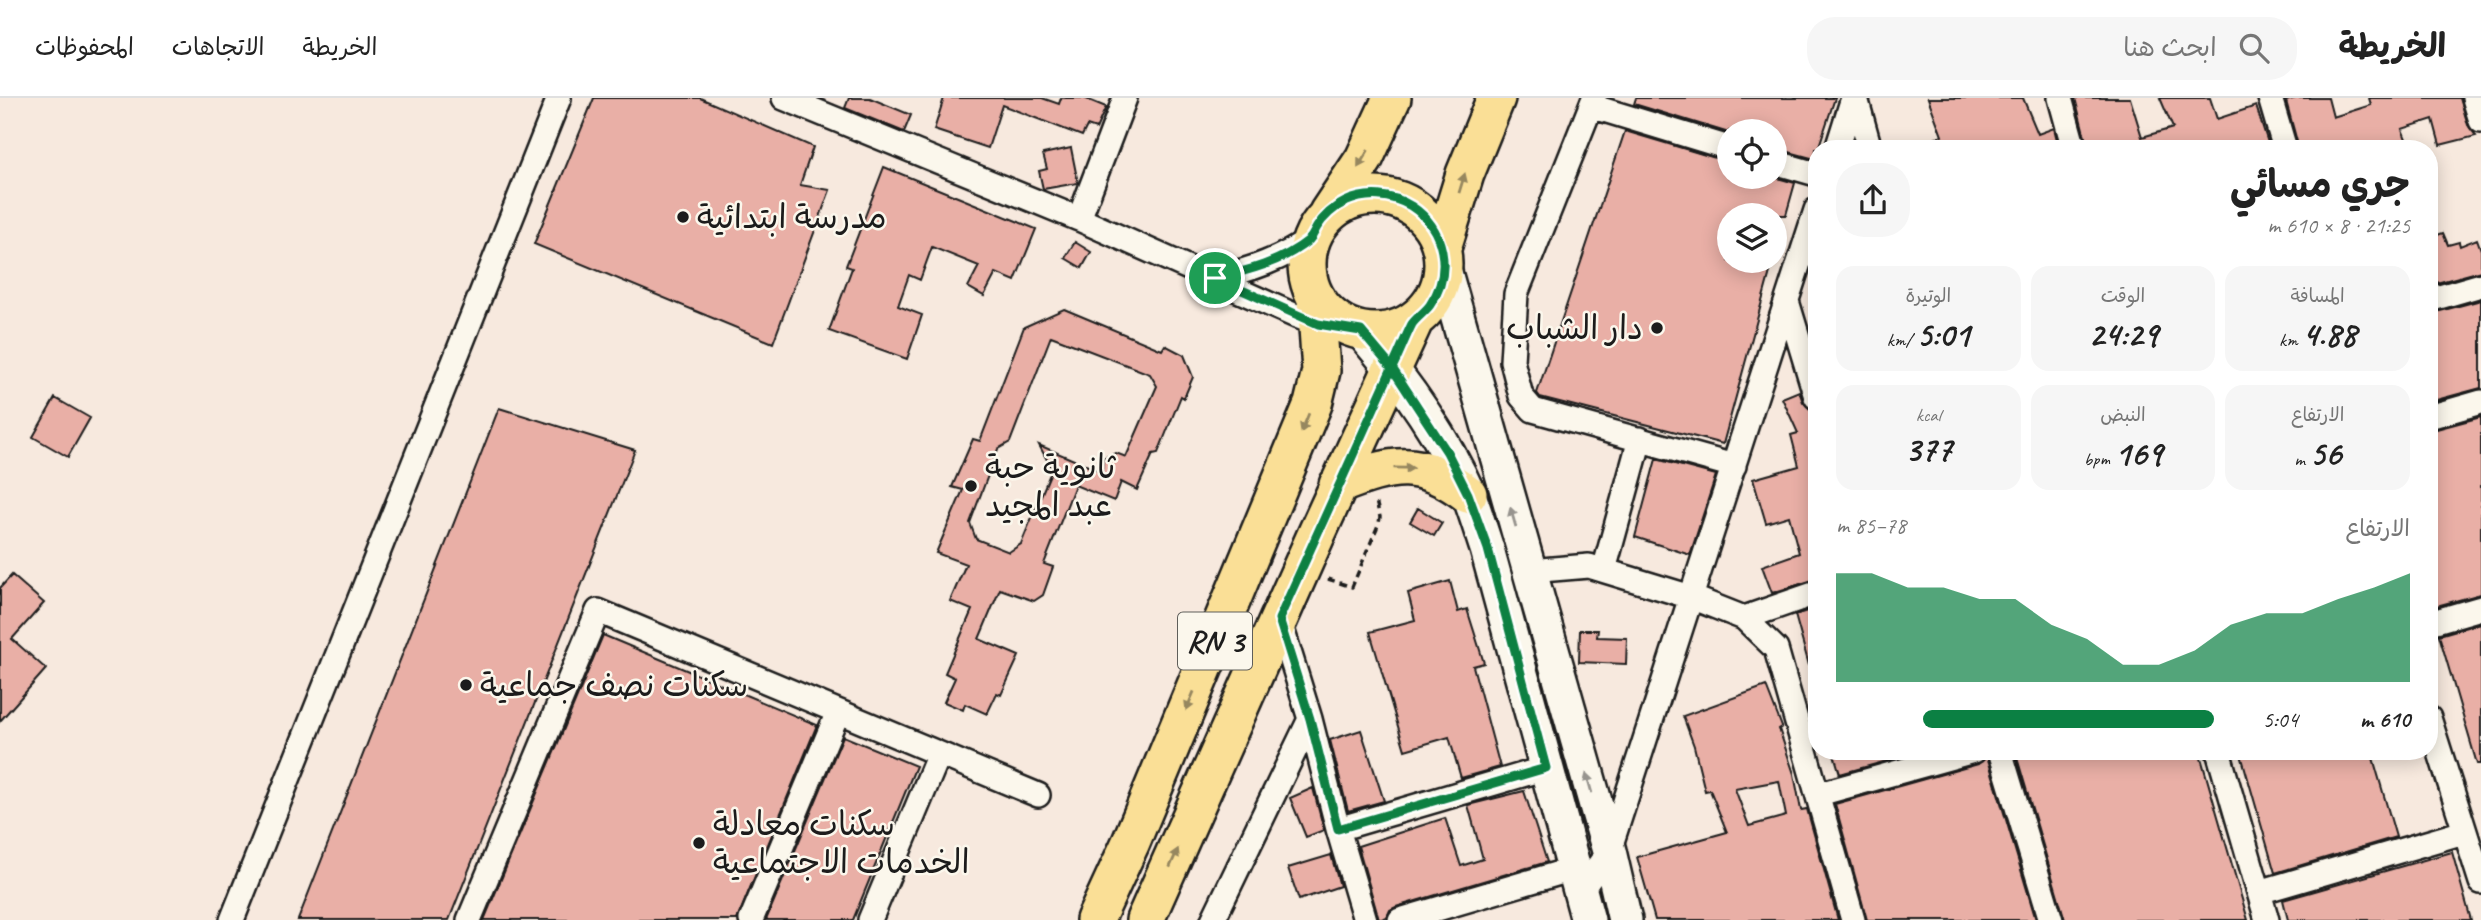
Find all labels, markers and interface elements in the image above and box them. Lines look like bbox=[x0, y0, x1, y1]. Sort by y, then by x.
search box bbox=[1807, 17, 2297, 80]
text: الخريطة bbox=[2339, 25, 2446, 67]
icon: search bbox=[2235, 29, 2273, 67]
text: ابحث هنا bbox=[2123, 31, 2217, 64]
text: المحفوظات bbox=[35, 32, 134, 62]
text: الاتجاهات bbox=[172, 32, 265, 62]
text: الخريطة bbox=[303, 32, 377, 62]
map controls bbox=[1717, 119, 1787, 273]
button: locate bbox=[1717, 119, 1787, 189]
one-way arrow bbox=[1357, 149, 1370, 168]
text: جري مسائي bbox=[2230, 161, 2410, 208]
button: share bbox=[1836, 163, 1910, 237]
one-way arrow bbox=[1457, 172, 1468, 193]
place label: مدرسة ابتدائية bbox=[697, 196, 887, 238]
button: layers bbox=[1717, 203, 1787, 273]
marker: مدرسة ابتدائية bbox=[675, 209, 691, 225]
text: 21:25 · 8 × 610 m bbox=[2267, 211, 2410, 240]
pin bbox=[1185, 248, 1245, 308]
icon: arrive bbox=[1196, 259, 1234, 297]
text: الوتيرة bbox=[1905, 284, 1951, 308]
text: الوقت bbox=[2101, 284, 2145, 308]
text: المسافة bbox=[2291, 284, 2345, 308]
place label: دار الشباب bbox=[1506, 307, 1643, 349]
text: 5:01 bbox=[1916, 312, 1970, 357]
text: 24:29 bbox=[2088, 312, 2158, 357]
text: 4.88 bbox=[2302, 312, 2356, 357]
marker: دار الشباب bbox=[1649, 320, 1665, 336]
text: /km bbox=[1887, 328, 1916, 352]
text: km bbox=[2279, 328, 2302, 352]
text: kcal bbox=[1916, 403, 1941, 427]
text: النبض bbox=[2100, 403, 2146, 427]
text: الارتفاع bbox=[2291, 403, 2344, 427]
one-way arrow bbox=[1299, 413, 1310, 434]
text: 377 bbox=[1905, 427, 1952, 472]
text: 169 bbox=[2115, 431, 2162, 476]
text: 56 bbox=[2309, 431, 2341, 476]
place label: ثانوية حبة عبد المجيد bbox=[985, 446, 1117, 526]
text: bpm bbox=[2084, 447, 2115, 471]
text: m bbox=[2294, 447, 2309, 471]
one-way arrow bbox=[1393, 463, 1415, 474]
marker: ثانوية حبة عبد المجيد bbox=[963, 478, 979, 494]
one-way arrow bbox=[1508, 506, 1518, 527]
text: 78–85 m bbox=[1836, 511, 1906, 540]
text: الارتفاع bbox=[2346, 514, 2410, 543]
road number: RN 3 bbox=[1178, 612, 1252, 670]
place label: سكنات نصف جماعية bbox=[480, 664, 748, 706]
marker: سكنات نصف جماعية bbox=[458, 677, 474, 693]
one-way arrow bbox=[1184, 691, 1195, 712]
text: 5:04 bbox=[2262, 705, 2298, 734]
text: 610 m bbox=[2360, 705, 2410, 734]
one-way arrow bbox=[1584, 772, 1594, 793]
place label: سكنات معادلة الخدمات الاجتماعية bbox=[713, 803, 970, 883]
marker: سكنات معادلة الخدمات الاجتماعية bbox=[691, 835, 707, 851]
one-way arrow bbox=[1168, 848, 1180, 868]

